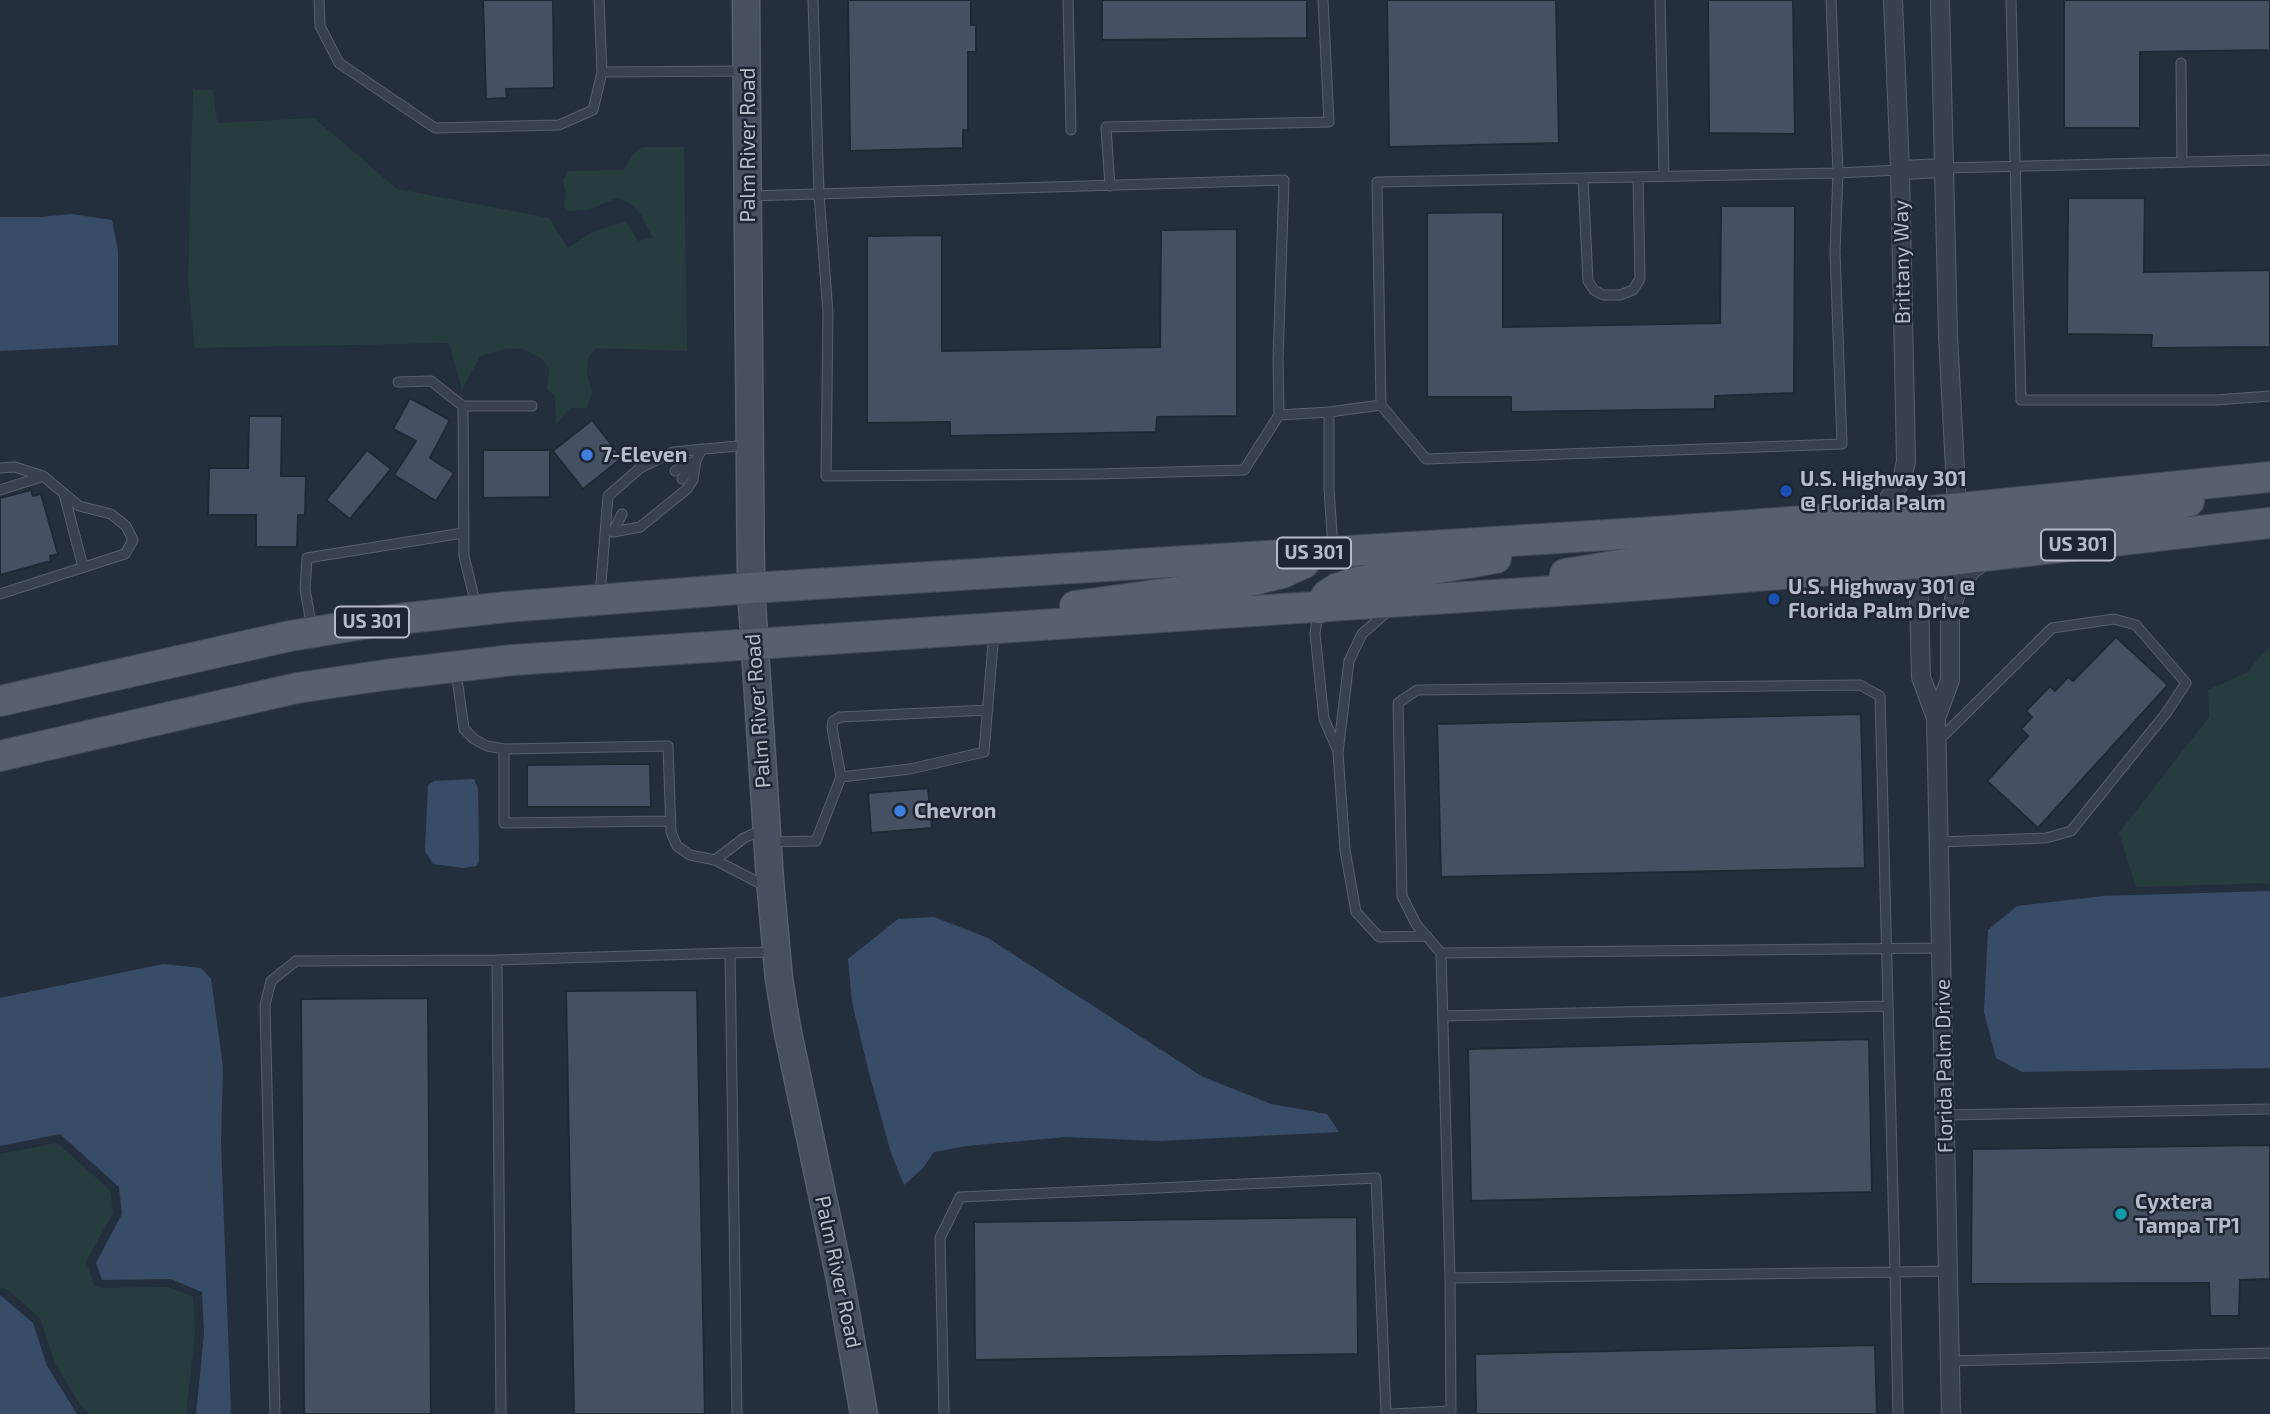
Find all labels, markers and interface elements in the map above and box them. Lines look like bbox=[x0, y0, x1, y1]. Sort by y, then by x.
street label: Palm River Road bbox=[735, 67, 761, 223]
street label: Brittany Way bbox=[1888, 200, 1916, 324]
place label: 7-Eleven bbox=[601, 442, 687, 468]
marker: 7-Eleven bbox=[579, 447, 595, 463]
place label: U.S. Highway 301 @ Florida Palm bbox=[1800, 466, 1967, 516]
marker: U.S. Highway 301 @ Florida Palm bbox=[1778, 483, 1794, 499]
road number: US 301 bbox=[2041, 530, 2115, 560]
road number: US 301 bbox=[1277, 538, 1351, 568]
place label: U.S. Highway 301 @ Florida Palm Drive bbox=[1788, 574, 1975, 624]
marker: U.S. Highway 301 @ Florida Palm Drive bbox=[1766, 591, 1782, 607]
road number: US 301 bbox=[335, 607, 409, 638]
street label: Palm River Road bbox=[740, 633, 776, 789]
place label: Chevron bbox=[914, 798, 996, 824]
marker: Chevron bbox=[892, 803, 908, 819]
street label: Florida Palm Drive bbox=[1930, 979, 1958, 1153]
place label: Cyxtera Tampa TP1 bbox=[2135, 1189, 2240, 1239]
street label: Palm River Road bbox=[810, 1194, 866, 1350]
marker: Cyxtera Tampa TP1 bbox=[2113, 1206, 2129, 1222]

